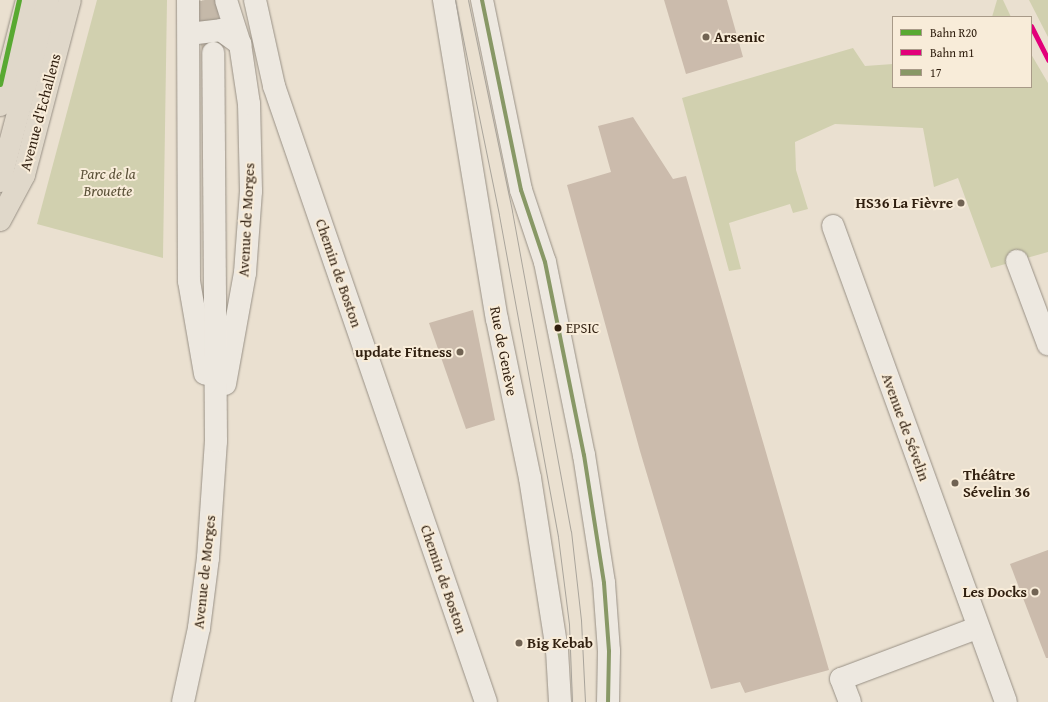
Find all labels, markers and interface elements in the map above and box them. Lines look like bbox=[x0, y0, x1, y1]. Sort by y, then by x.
legend bbox=[892, 16, 1032, 88]
text: Bahn R20 bbox=[930, 24, 977, 41]
place label: Arsenic bbox=[714, 28, 765, 46]
marker: Arsenic bbox=[701, 32, 711, 42]
text: Bahn m1 bbox=[930, 44, 974, 61]
street label: Avenue d'Echallens bbox=[16, 51, 64, 173]
text: 17 bbox=[930, 64, 942, 81]
street label: Avenue de Morges bbox=[234, 162, 258, 278]
park label: Parc de la Brouette bbox=[80, 164, 136, 199]
place label: HS36 La Fièvre bbox=[856, 194, 953, 212]
marker: HS36 La Fièvre bbox=[956, 198, 966, 208]
street label: Chemin de Boston bbox=[312, 216, 366, 330]
street label: Rue de Genève bbox=[486, 305, 522, 397]
place label: EPSIC bbox=[566, 320, 599, 336]
marker: EPSIC bbox=[553, 323, 563, 333]
place label: update Fitness bbox=[355, 343, 452, 361]
marker: update Fitness bbox=[455, 347, 465, 357]
street label: Avenue de Sévelin bbox=[878, 371, 934, 483]
place label: Théâtre Sévelin 36 bbox=[963, 465, 1030, 500]
marker: Théâtre Sévelin 36 bbox=[950, 478, 960, 488]
street label: Avenue de Morges bbox=[189, 514, 219, 630]
street label: Chemin de Boston bbox=[417, 522, 471, 636]
place label: Les Docks bbox=[963, 583, 1027, 601]
marker: Les Docks bbox=[1030, 587, 1040, 597]
place label: Big Kebab bbox=[527, 634, 593, 652]
marker: Big Kebab bbox=[514, 638, 524, 648]

